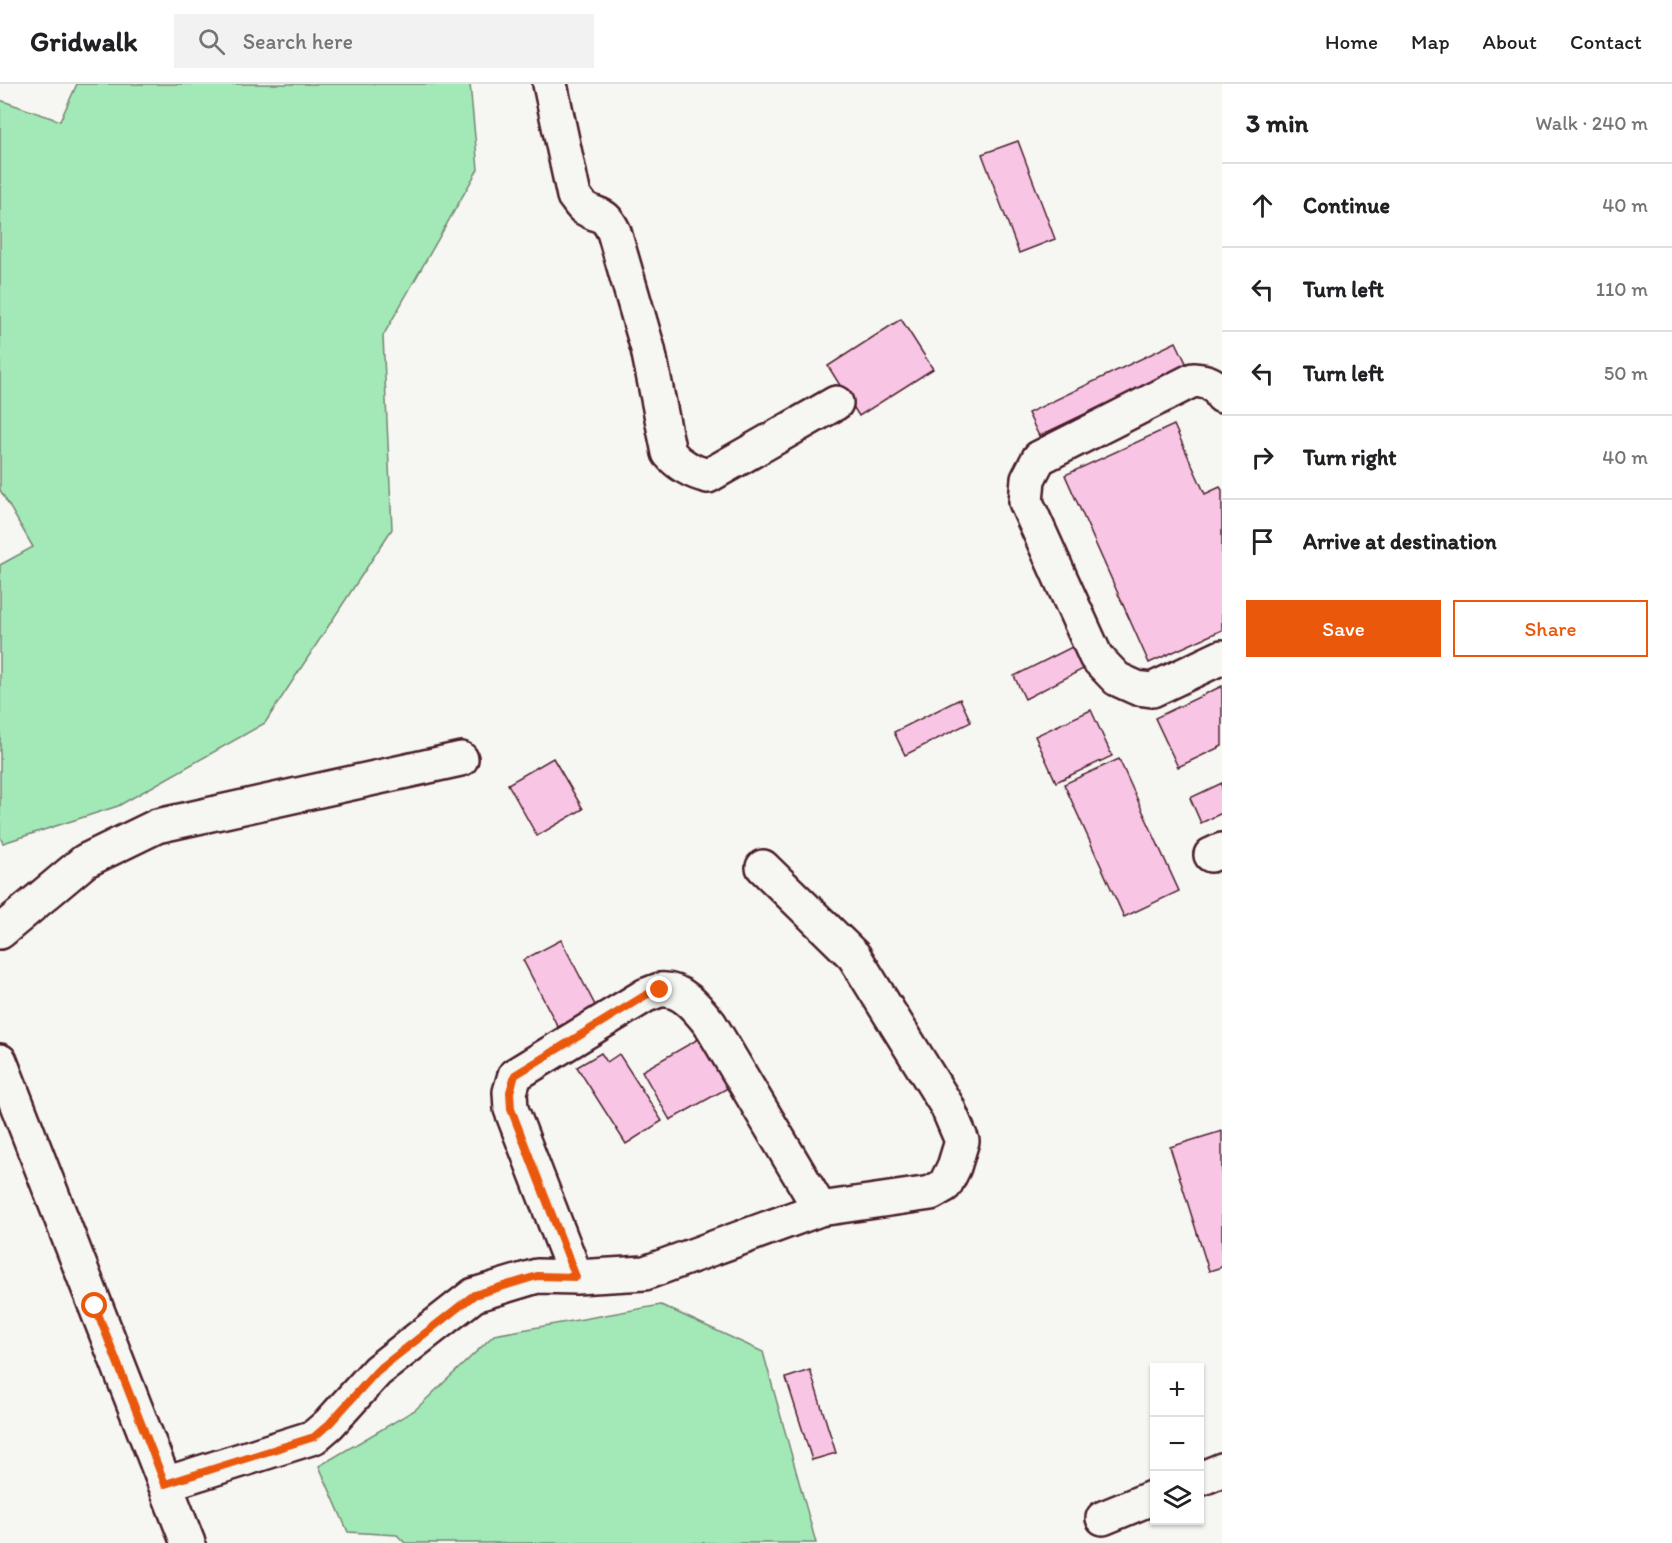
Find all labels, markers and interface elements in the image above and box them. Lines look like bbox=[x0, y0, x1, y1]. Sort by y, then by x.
search box bbox=[174, 14, 594, 68]
text: Gridwalk bbox=[30, 24, 138, 58]
icon: search bbox=[195, 25, 228, 58]
text: Search here bbox=[243, 28, 353, 55]
text: Home bbox=[1325, 29, 1378, 54]
text: Map bbox=[1411, 29, 1450, 54]
text: About bbox=[1483, 29, 1537, 54]
text: Contact bbox=[1570, 29, 1642, 54]
text: 3 min bbox=[1246, 107, 1308, 139]
text: Walk · 240 m bbox=[1535, 111, 1648, 135]
icon: ahead bbox=[1246, 189, 1279, 222]
text: Continue bbox=[1303, 192, 1390, 219]
text: 40 m bbox=[1602, 193, 1648, 217]
icon: left bbox=[1246, 273, 1279, 306]
text: Turn left bbox=[1303, 276, 1384, 303]
text: 110 m bbox=[1596, 277, 1648, 301]
icon: left bbox=[1246, 357, 1279, 390]
text: Turn left bbox=[1303, 360, 1384, 387]
text: 50 m bbox=[1604, 361, 1648, 385]
icon: right bbox=[1246, 441, 1279, 474]
text: Turn right bbox=[1303, 444, 1397, 471]
text: 40 m bbox=[1602, 445, 1648, 469]
icon: arrive bbox=[1246, 525, 1279, 558]
text: Arrive at destination bbox=[1303, 528, 1497, 555]
button: Save bbox=[1246, 600, 1441, 657]
button: Share bbox=[1453, 600, 1648, 657]
route end bbox=[646, 976, 672, 1002]
route start bbox=[81, 1292, 107, 1318]
map controls bbox=[1150, 1363, 1204, 1525]
button: + bbox=[1150, 1363, 1204, 1417]
button: − bbox=[1150, 1417, 1204, 1471]
button: layers bbox=[1150, 1471, 1204, 1525]

